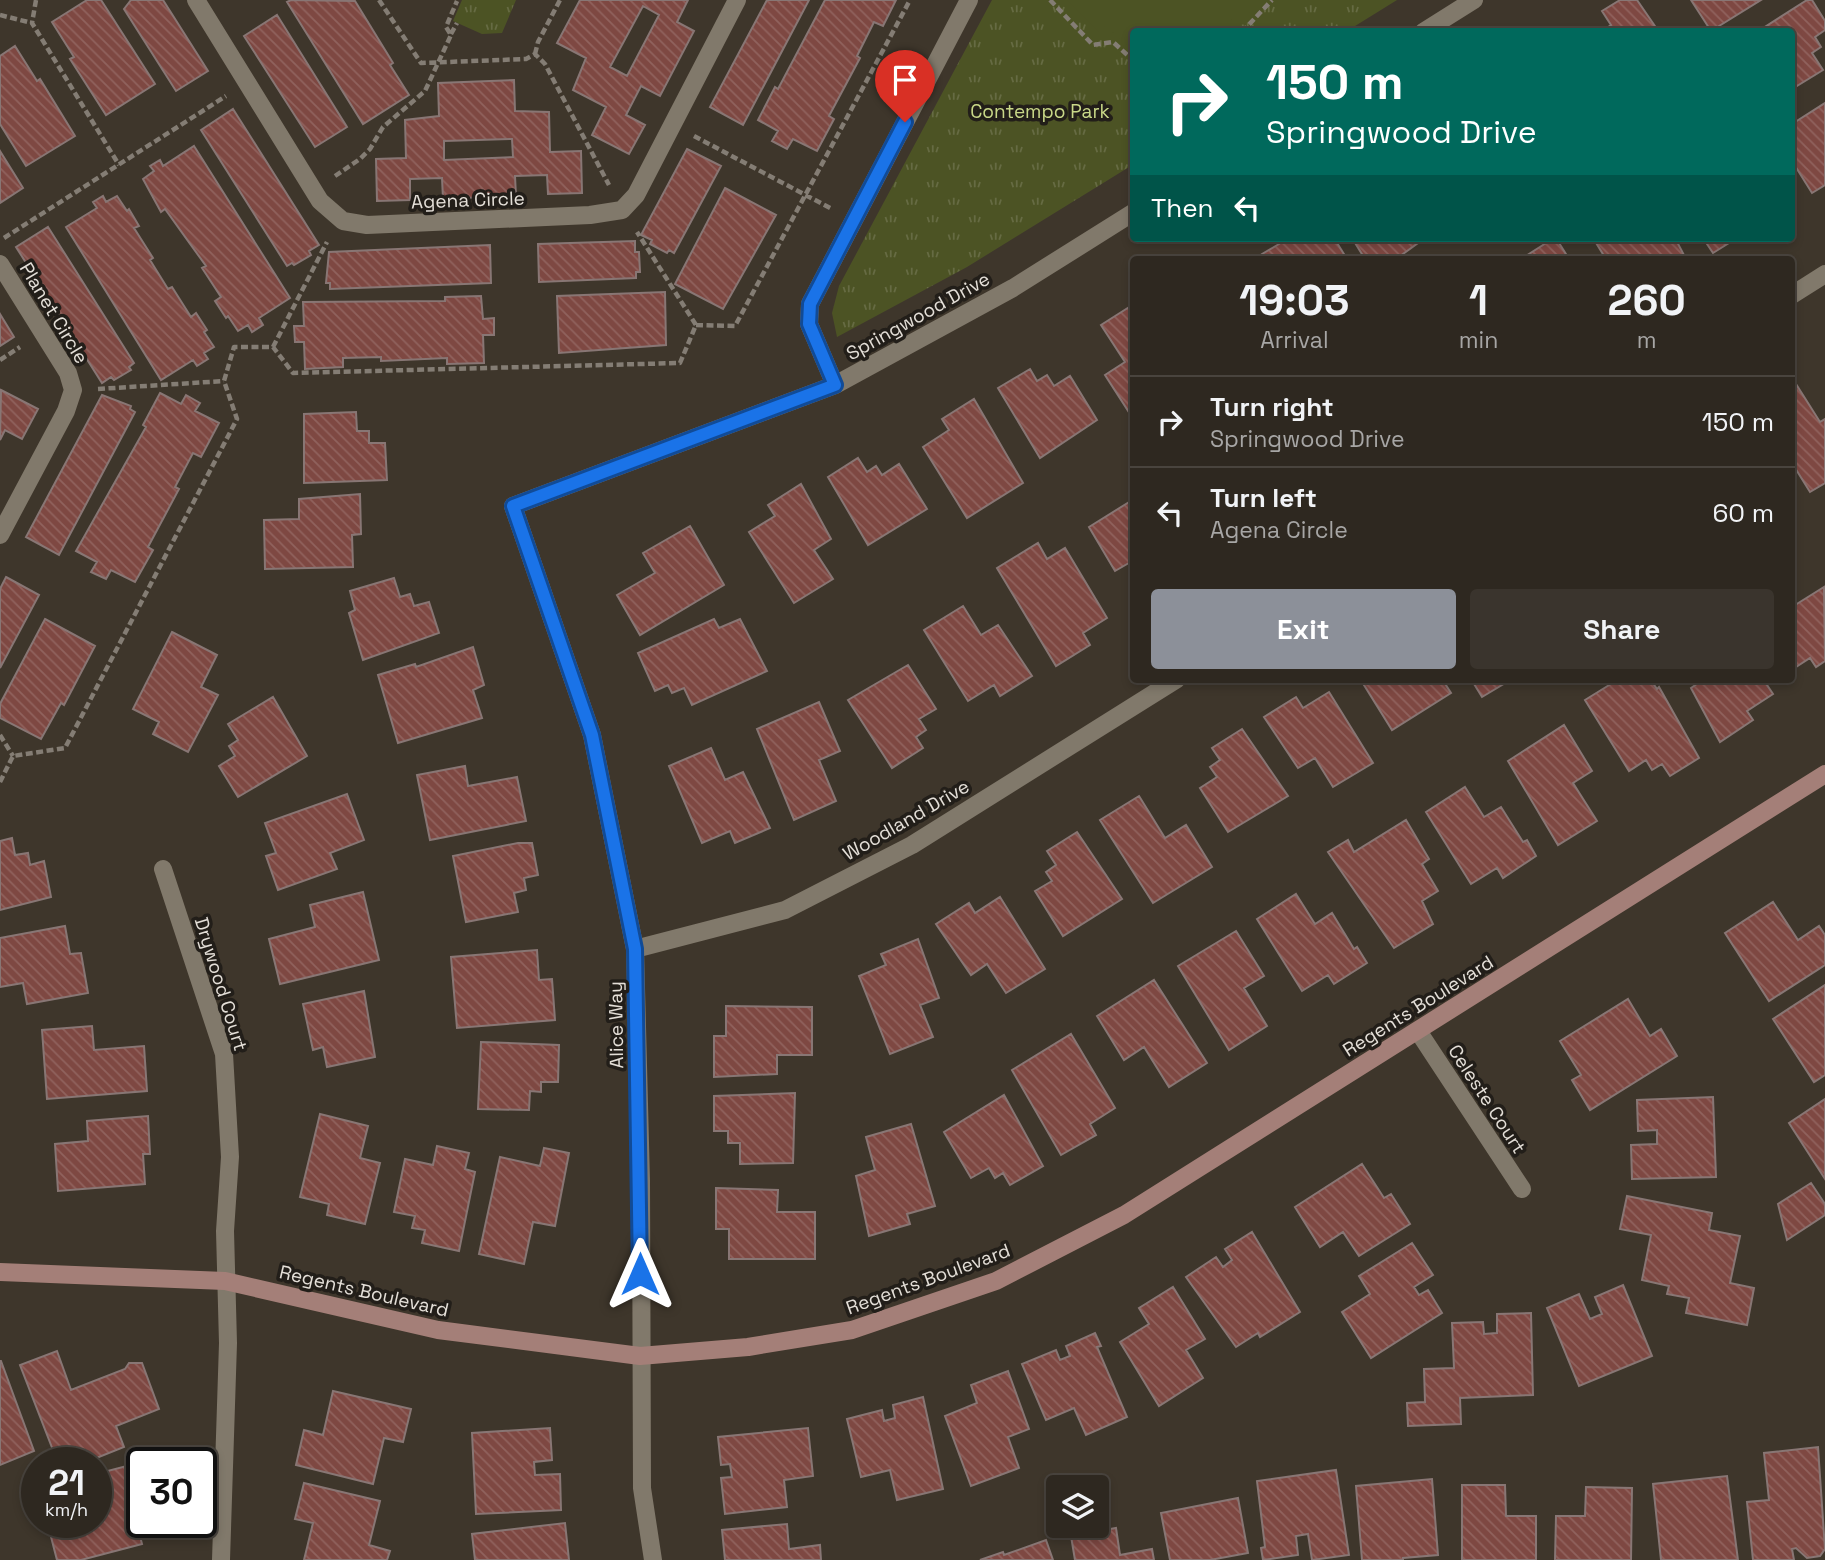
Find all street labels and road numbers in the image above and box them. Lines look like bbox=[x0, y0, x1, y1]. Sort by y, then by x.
street label: Agena Circle bbox=[411, 186, 525, 214]
street label: Planet Circle bbox=[14, 258, 94, 368]
street label: Springwood Drive bbox=[842, 266, 994, 366]
street label: Woodland Drive bbox=[838, 774, 974, 866]
street label: Drywood Court bbox=[189, 914, 253, 1054]
street label: Regents Boulevard bbox=[1338, 950, 1498, 1062]
street label: Alice Way bbox=[603, 981, 629, 1069]
street label: Celeste Court bbox=[1442, 1040, 1532, 1158]
street label: Regents Boulevard bbox=[842, 1238, 1014, 1320]
street label: Regents Boulevard bbox=[277, 1259, 451, 1323]

